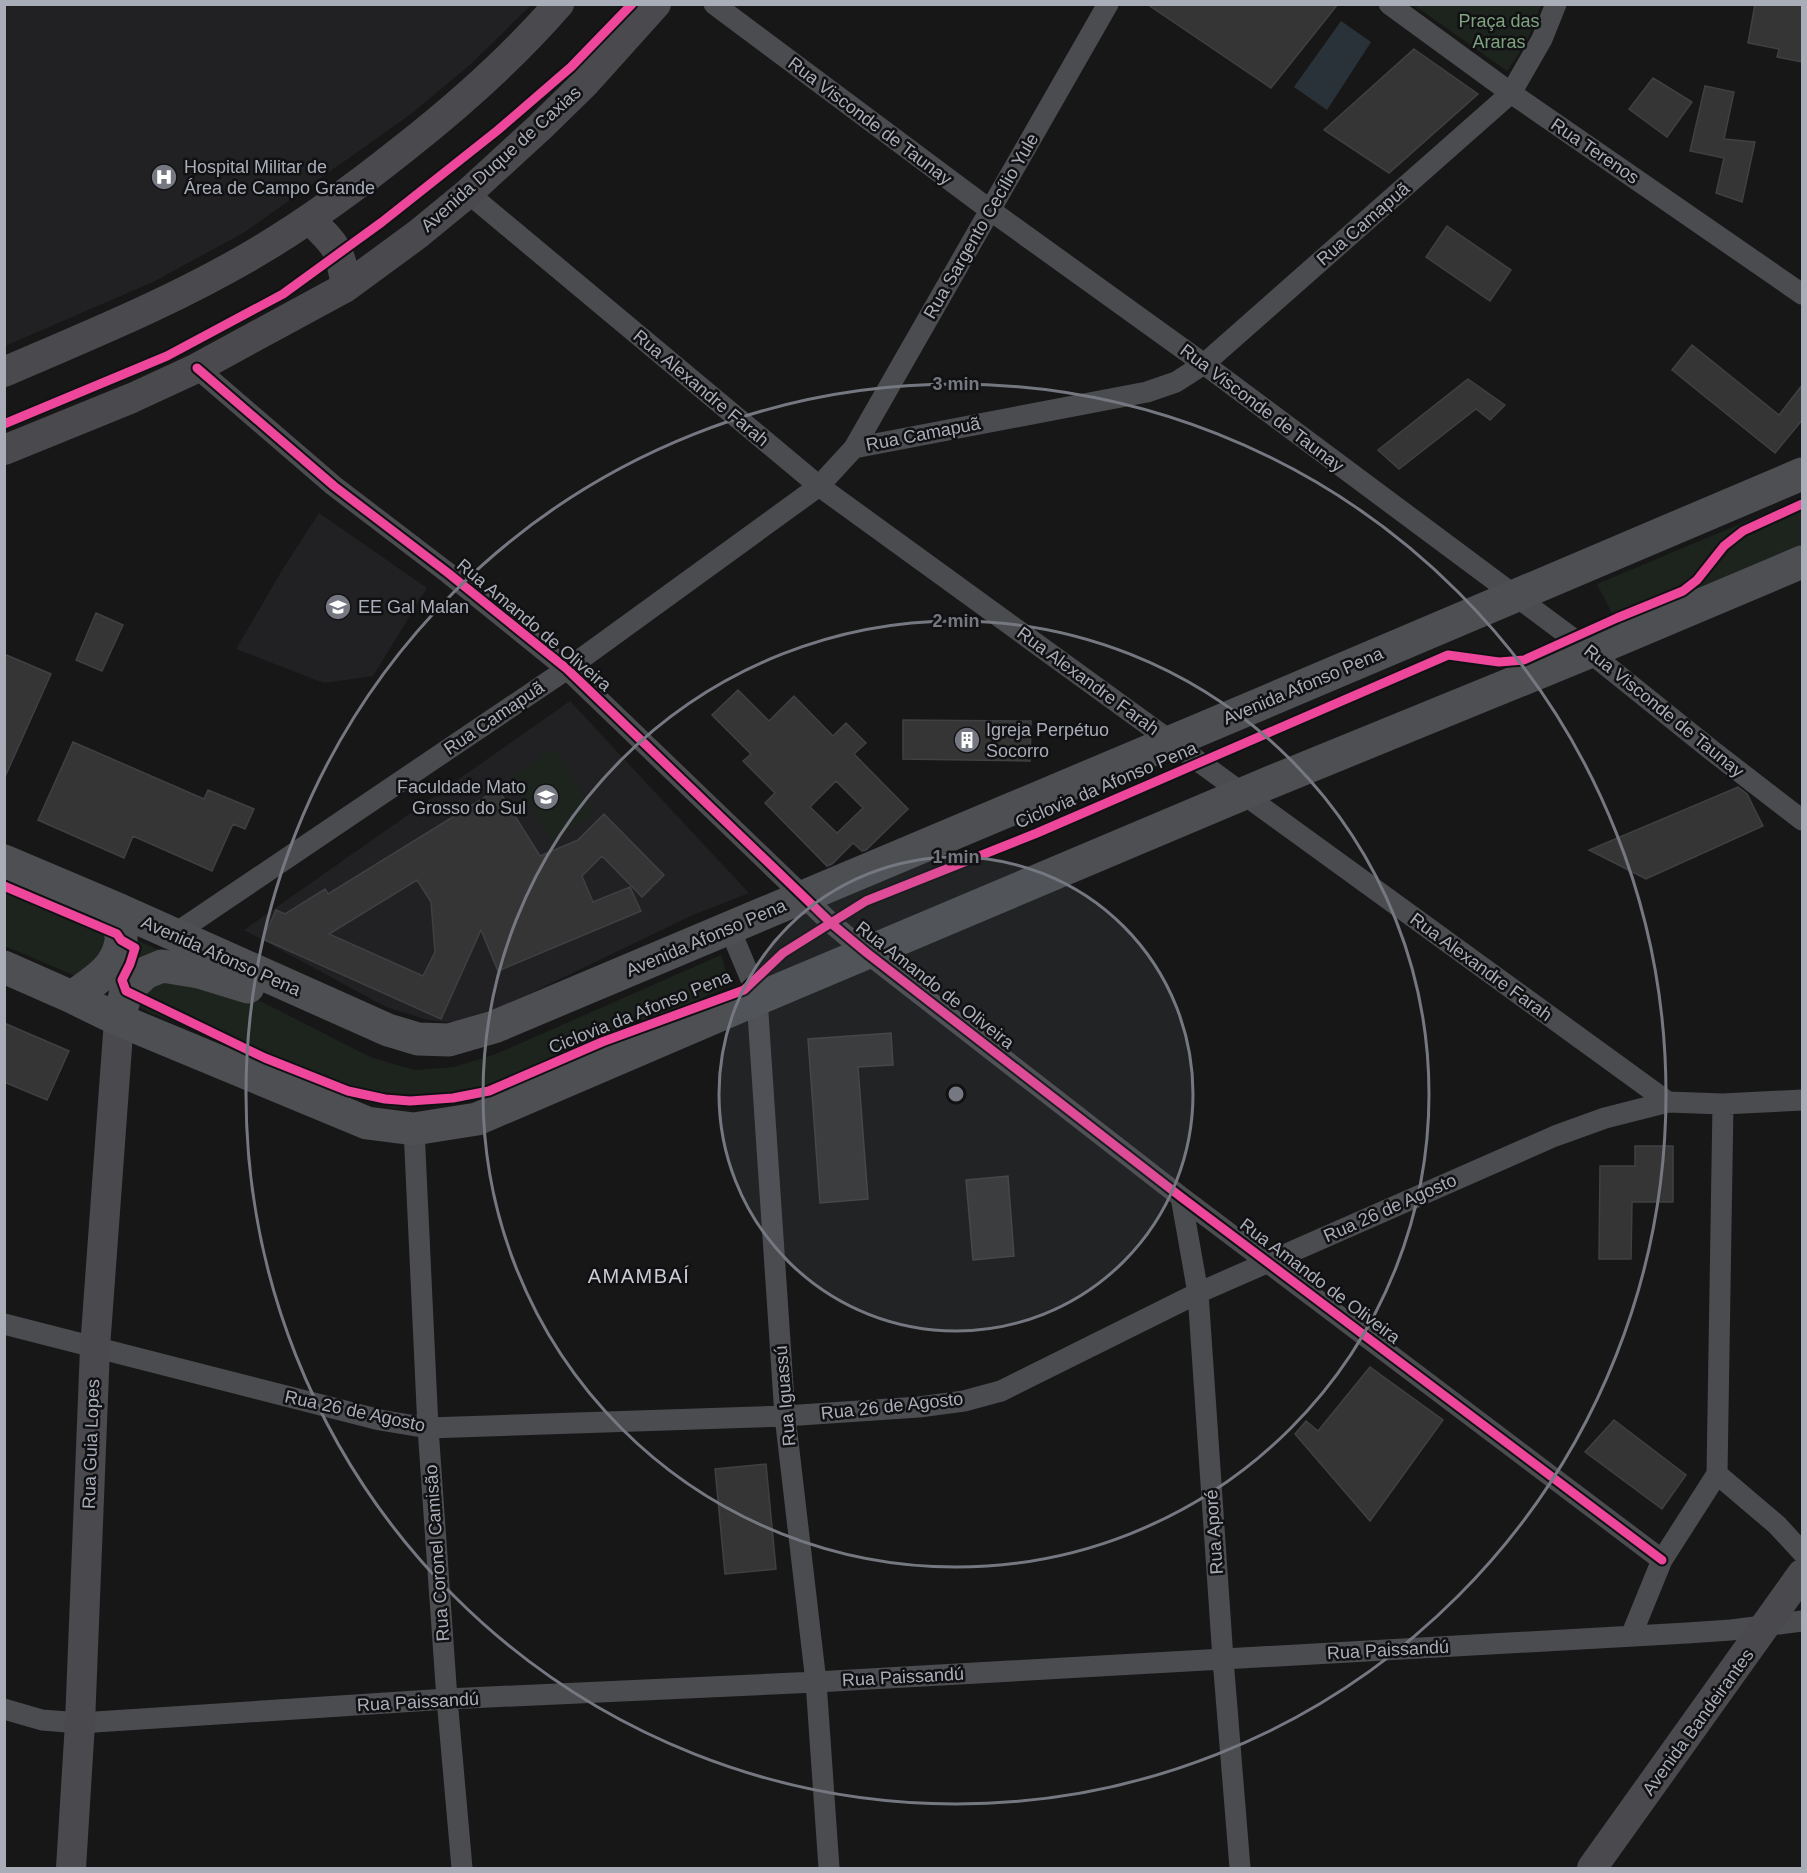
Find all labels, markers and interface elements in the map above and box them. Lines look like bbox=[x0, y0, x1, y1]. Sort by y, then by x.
park label: Praça das Araras bbox=[1458, 11, 1540, 52]
street label: Rua Visconde de Taunay bbox=[784, 53, 956, 189]
street label: Avenida Duque de Caxias bbox=[417, 82, 585, 236]
street label: Rua Terenos bbox=[1547, 114, 1643, 188]
street label: Rua Sargento Cecílio Yule bbox=[920, 130, 1042, 322]
place label: Hospital Militar de Área de Campo Grande bbox=[184, 157, 375, 198]
hospital icon: Hospital Militar de Área de Campo Grande bbox=[149, 162, 179, 192]
street label: Rua Camapuã bbox=[1313, 178, 1414, 270]
street label: Rua Alexandre Farah bbox=[629, 326, 773, 450]
street label: Rua Visconde de Taunay bbox=[1176, 340, 1348, 476]
text: 3 min bbox=[932, 374, 980, 394]
street label: Rua Camapuã bbox=[864, 413, 983, 455]
street label: Rua Amando de Oliveira bbox=[453, 555, 616, 696]
school or university icon: EE Gal Malan bbox=[323, 592, 353, 622]
place label: EE Gal Malan bbox=[358, 597, 469, 617]
text: 2 min bbox=[932, 611, 980, 631]
street label: Rua Alexandre Farah bbox=[1013, 623, 1163, 739]
street label: Rua Visconde de Taunay bbox=[1580, 640, 1748, 782]
street label: Avenida Afonso Pena bbox=[1220, 643, 1387, 729]
street label: Rua Camapuã bbox=[440, 677, 549, 759]
place label: Igreja Perpétuo Socorro bbox=[986, 720, 1109, 761]
building icon: Igreja Perpétuo Socorro bbox=[952, 725, 982, 755]
street label: Ciclovia da Afonso Pena bbox=[1012, 737, 1201, 832]
place label: Faculdade Mato Grosso do Sul bbox=[397, 777, 526, 818]
school or university icon: Faculdade Mato Grosso do Sul bbox=[531, 782, 561, 812]
text: 1 min bbox=[932, 847, 980, 867]
street label: Avenida Afonso Pena bbox=[623, 895, 790, 981]
street label: Rua Alexandre Farah bbox=[1406, 909, 1556, 1025]
street label: Avenida Afonso Pena bbox=[138, 912, 304, 1000]
street label: Rua Amando de Oliveira bbox=[852, 917, 1019, 1054]
street label: Ciclovia da Afonso Pena bbox=[546, 966, 735, 1058]
centre of rings bbox=[946, 1084, 966, 1104]
street label: Rua 26 de Agosto bbox=[1321, 1170, 1459, 1246]
street label: Rua Amando de Oliveira bbox=[1236, 1214, 1405, 1348]
district label: AMAMBAÍ bbox=[588, 1265, 690, 1287]
street label: Rua Iguassú bbox=[771, 1345, 799, 1447]
street label: Rua Guia Lopes bbox=[79, 1379, 103, 1509]
street label: Rua 26 de Agosto bbox=[283, 1386, 427, 1436]
street label: Rua 26 de Agosto bbox=[820, 1389, 964, 1423]
street label: Rua Coronel Camisão bbox=[421, 1464, 453, 1642]
street label: Rua Aporé bbox=[1201, 1489, 1227, 1575]
street label: Rua Paissandú bbox=[1327, 1637, 1449, 1663]
street label: Avenida Bandeirantes bbox=[1638, 1645, 1758, 1799]
street label: Rua Paissandú bbox=[842, 1664, 964, 1690]
street label: Rua Paissandú bbox=[357, 1689, 479, 1715]

